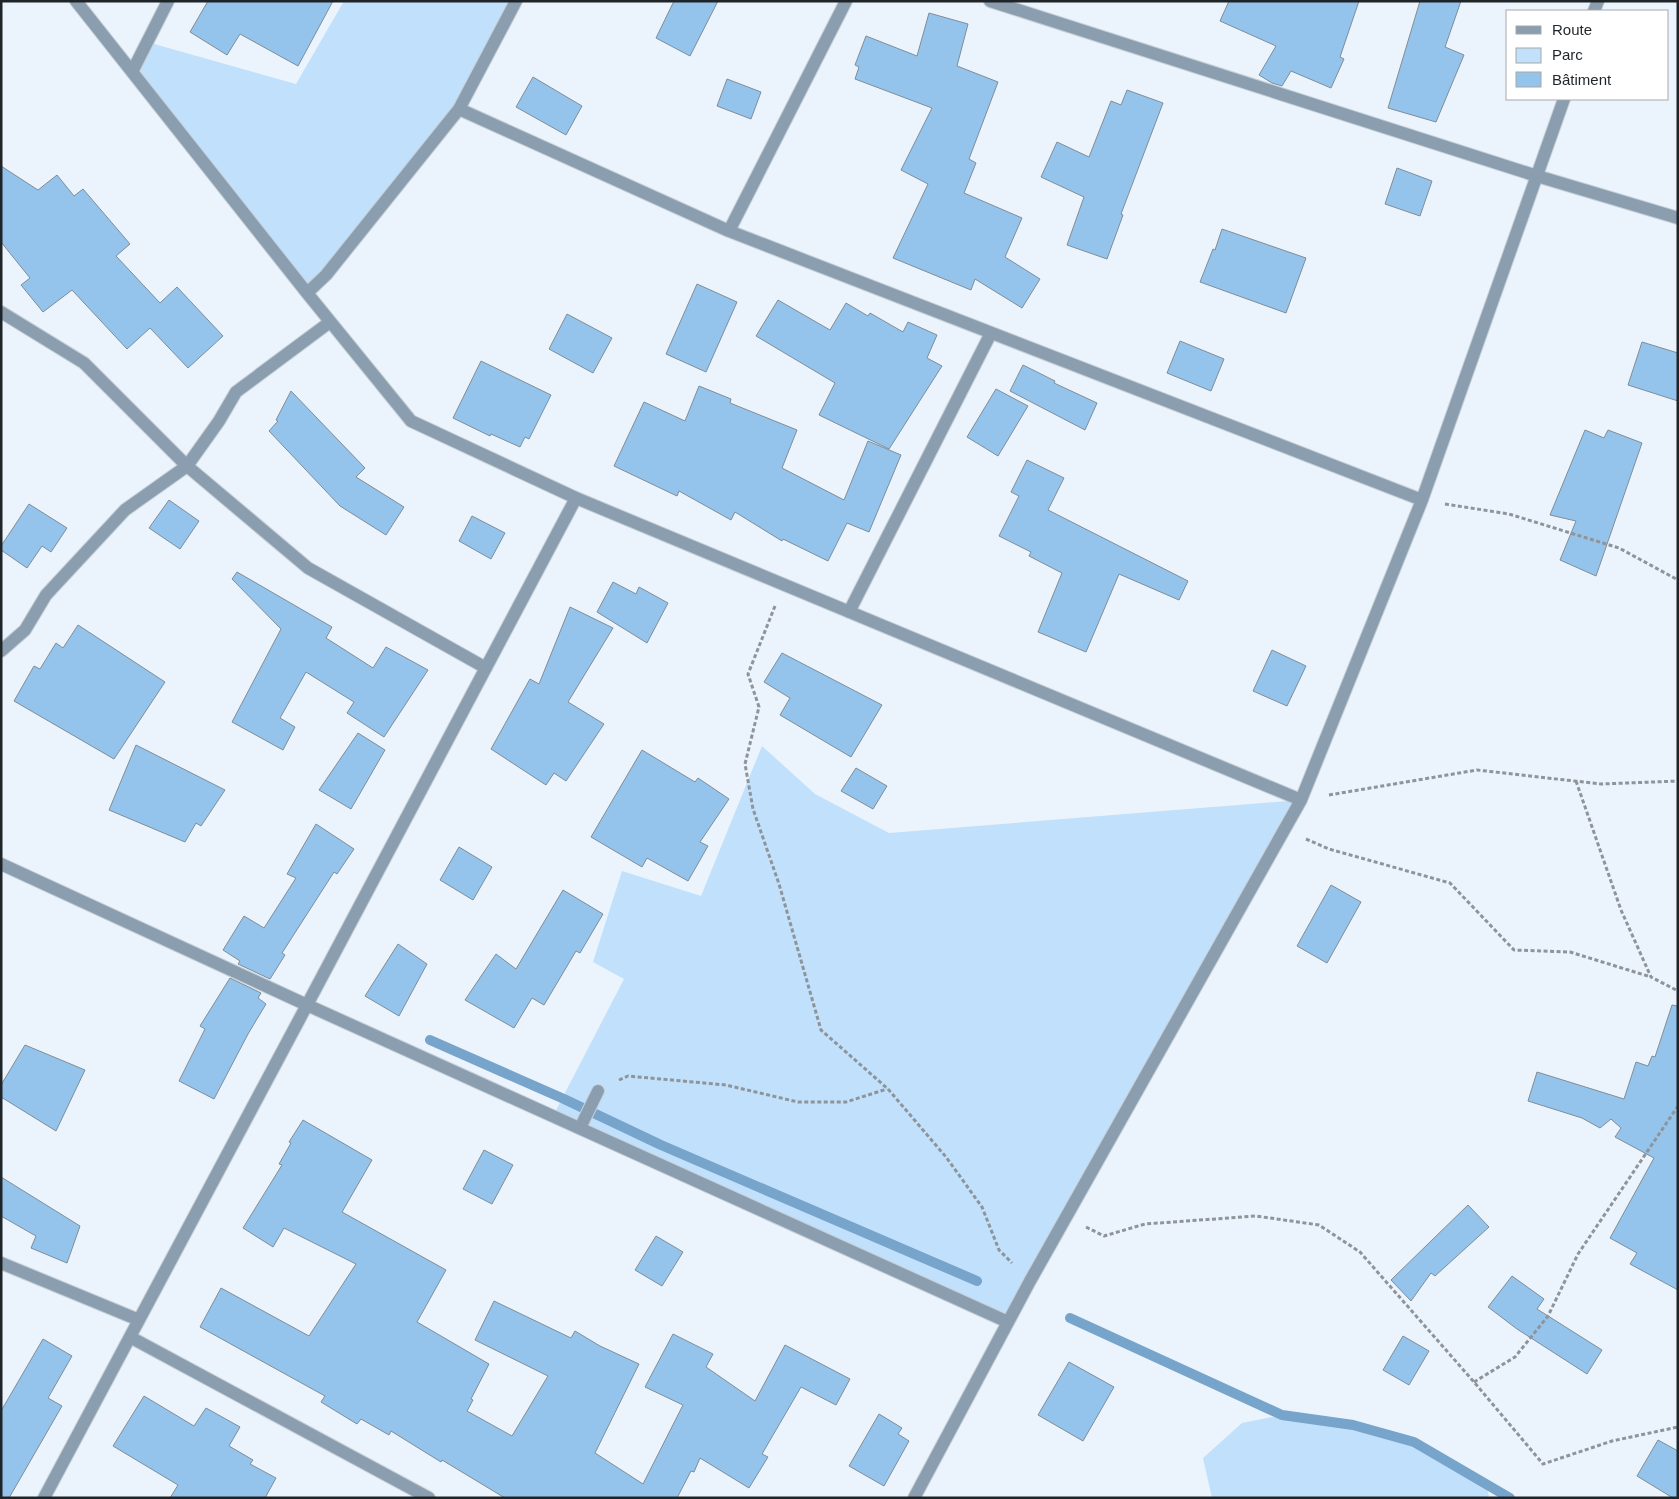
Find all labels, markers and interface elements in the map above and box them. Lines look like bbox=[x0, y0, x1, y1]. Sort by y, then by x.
legend bbox=[1506, 10, 1669, 100]
text: Route bbox=[1552, 21, 1592, 38]
text: Parc bbox=[1552, 46, 1583, 63]
text: Bâtiment bbox=[1552, 71, 1612, 88]

